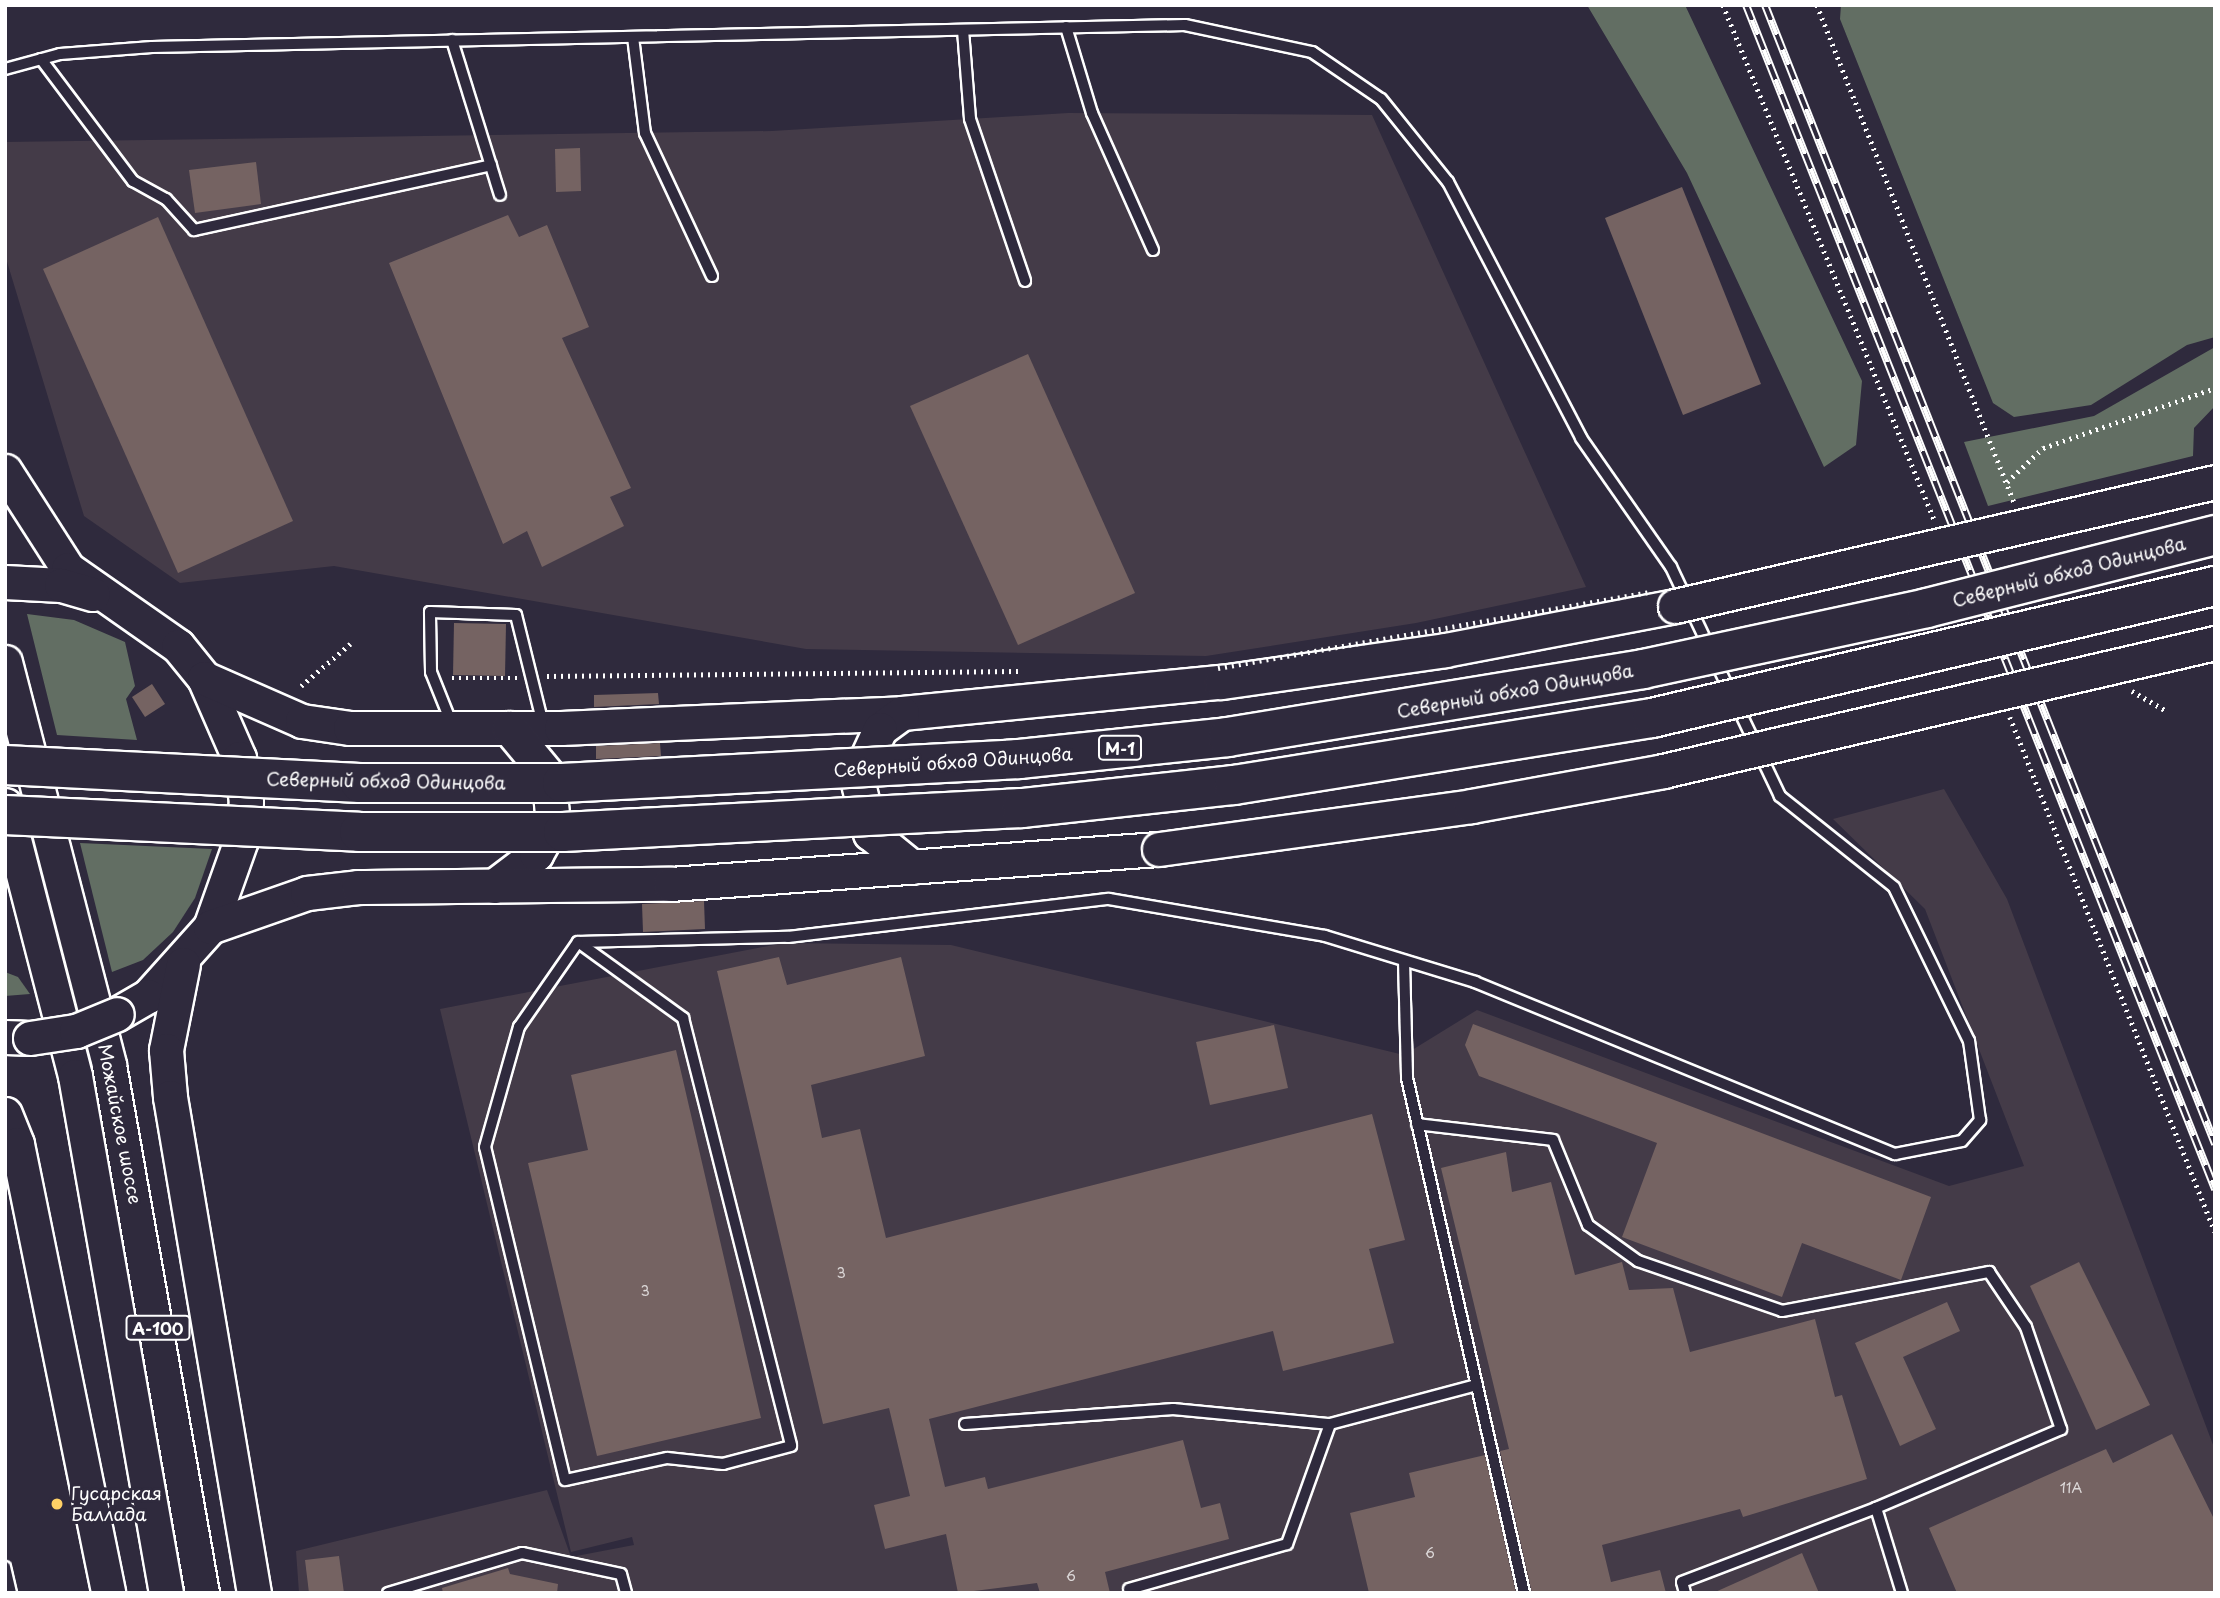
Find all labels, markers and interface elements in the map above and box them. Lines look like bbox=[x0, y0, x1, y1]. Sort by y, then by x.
street label: Северный обход Одинцова bbox=[1950, 532, 2188, 612]
street label: Северный обход Одинцова bbox=[1395, 660, 1635, 722]
road number: М-1 bbox=[1097, 736, 1143, 761]
street label: Северный обход Одинцова bbox=[832, 743, 1074, 781]
street label: Северный обход Одинцова bbox=[266, 768, 506, 794]
street label: Можайское шоссе bbox=[94, 1042, 146, 1206]
house number: 3 bbox=[836, 1265, 846, 1281]
house number: 3 bbox=[640, 1283, 650, 1299]
road number: А-100 bbox=[125, 1316, 191, 1340]
house number: 11А bbox=[2060, 1480, 2082, 1496]
place label: Гусарская Баллада bbox=[71, 1483, 162, 1526]
marker: Гусарская Баллада bbox=[49, 1496, 65, 1512]
house number: 6 bbox=[1425, 1545, 1435, 1561]
house number: 6 bbox=[1066, 1568, 1076, 1584]

